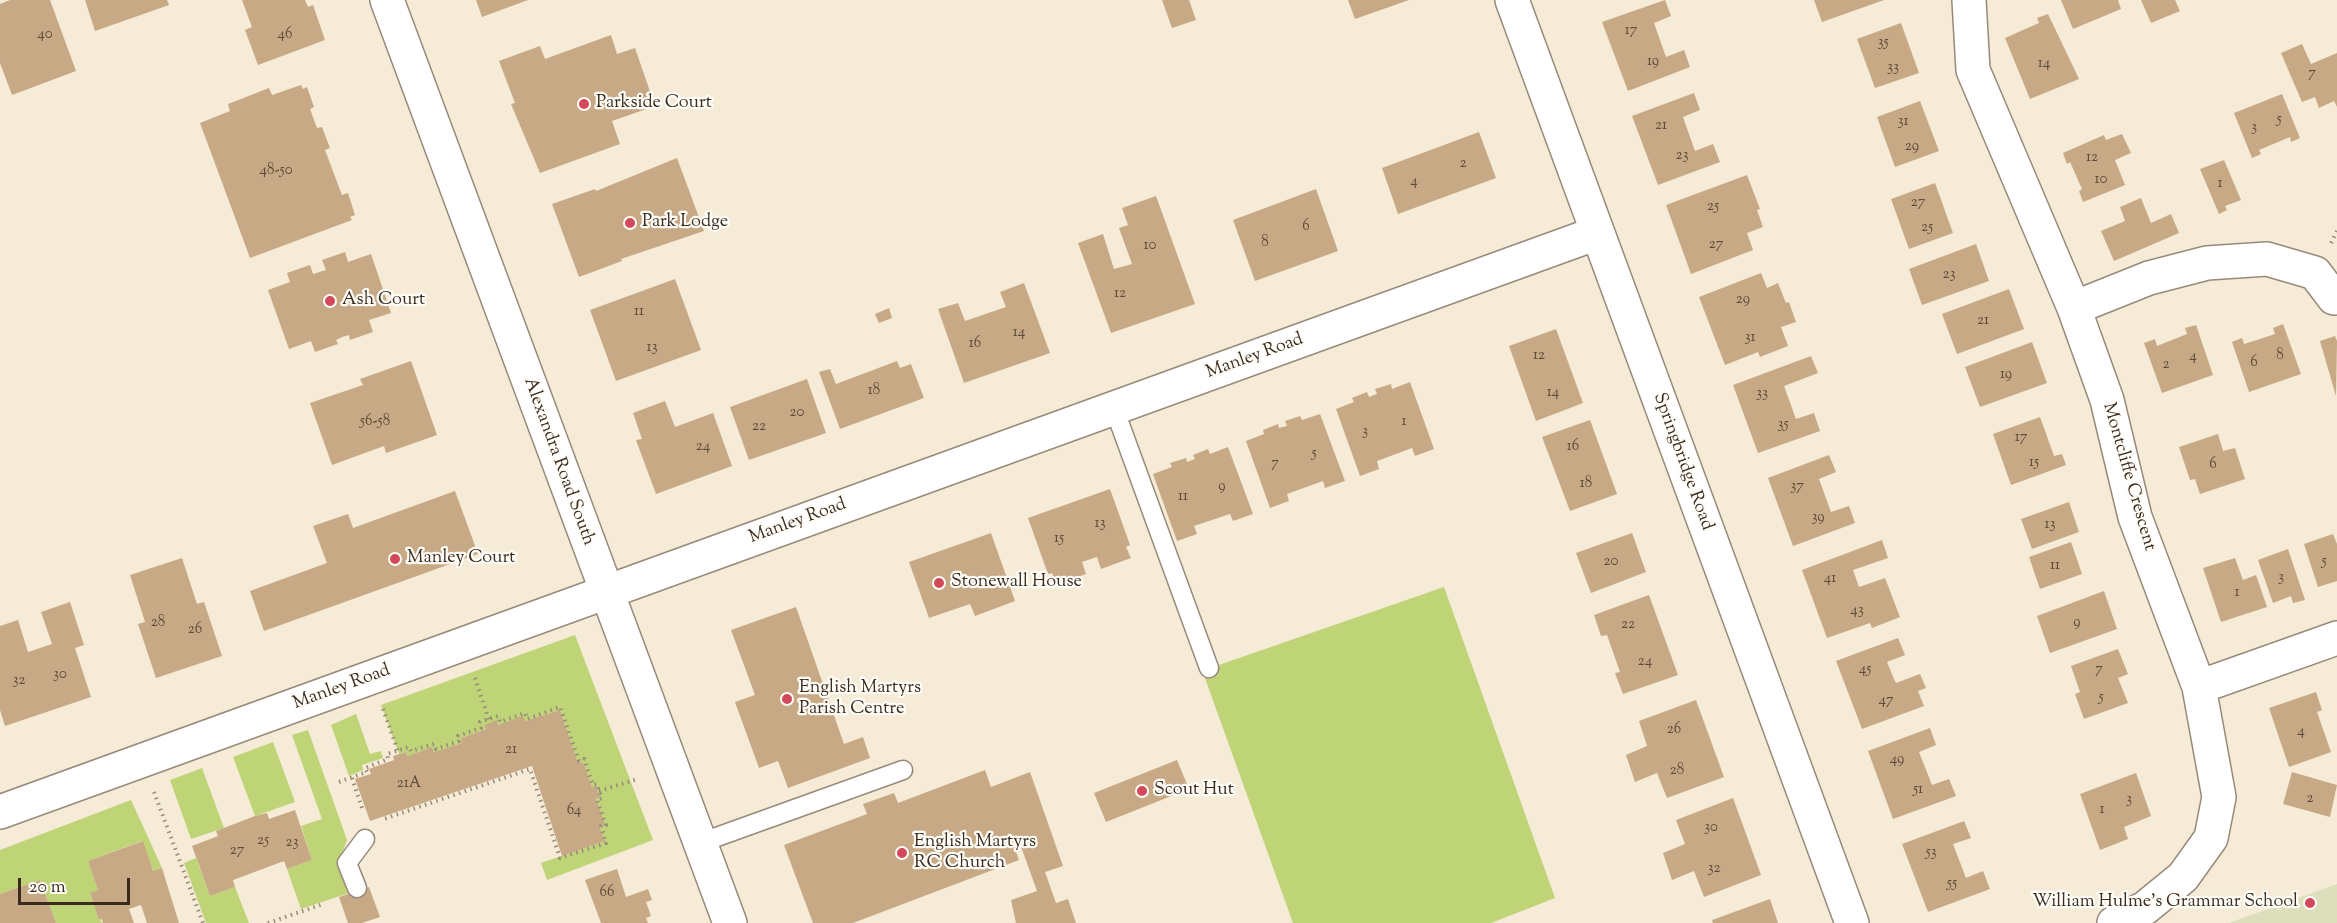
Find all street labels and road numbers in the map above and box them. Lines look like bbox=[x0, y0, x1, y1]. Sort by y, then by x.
street label: Manley Road bbox=[1204, 329, 1306, 385]
street label: Alexandra Road South bbox=[518, 375, 598, 549]
street label: Springbridge Road bbox=[1647, 390, 1717, 534]
street label: Montcliffe Crescent bbox=[2096, 400, 2160, 554]
street label: Manley Road bbox=[747, 494, 849, 550]
street label: Manley Road bbox=[291, 660, 393, 716]

